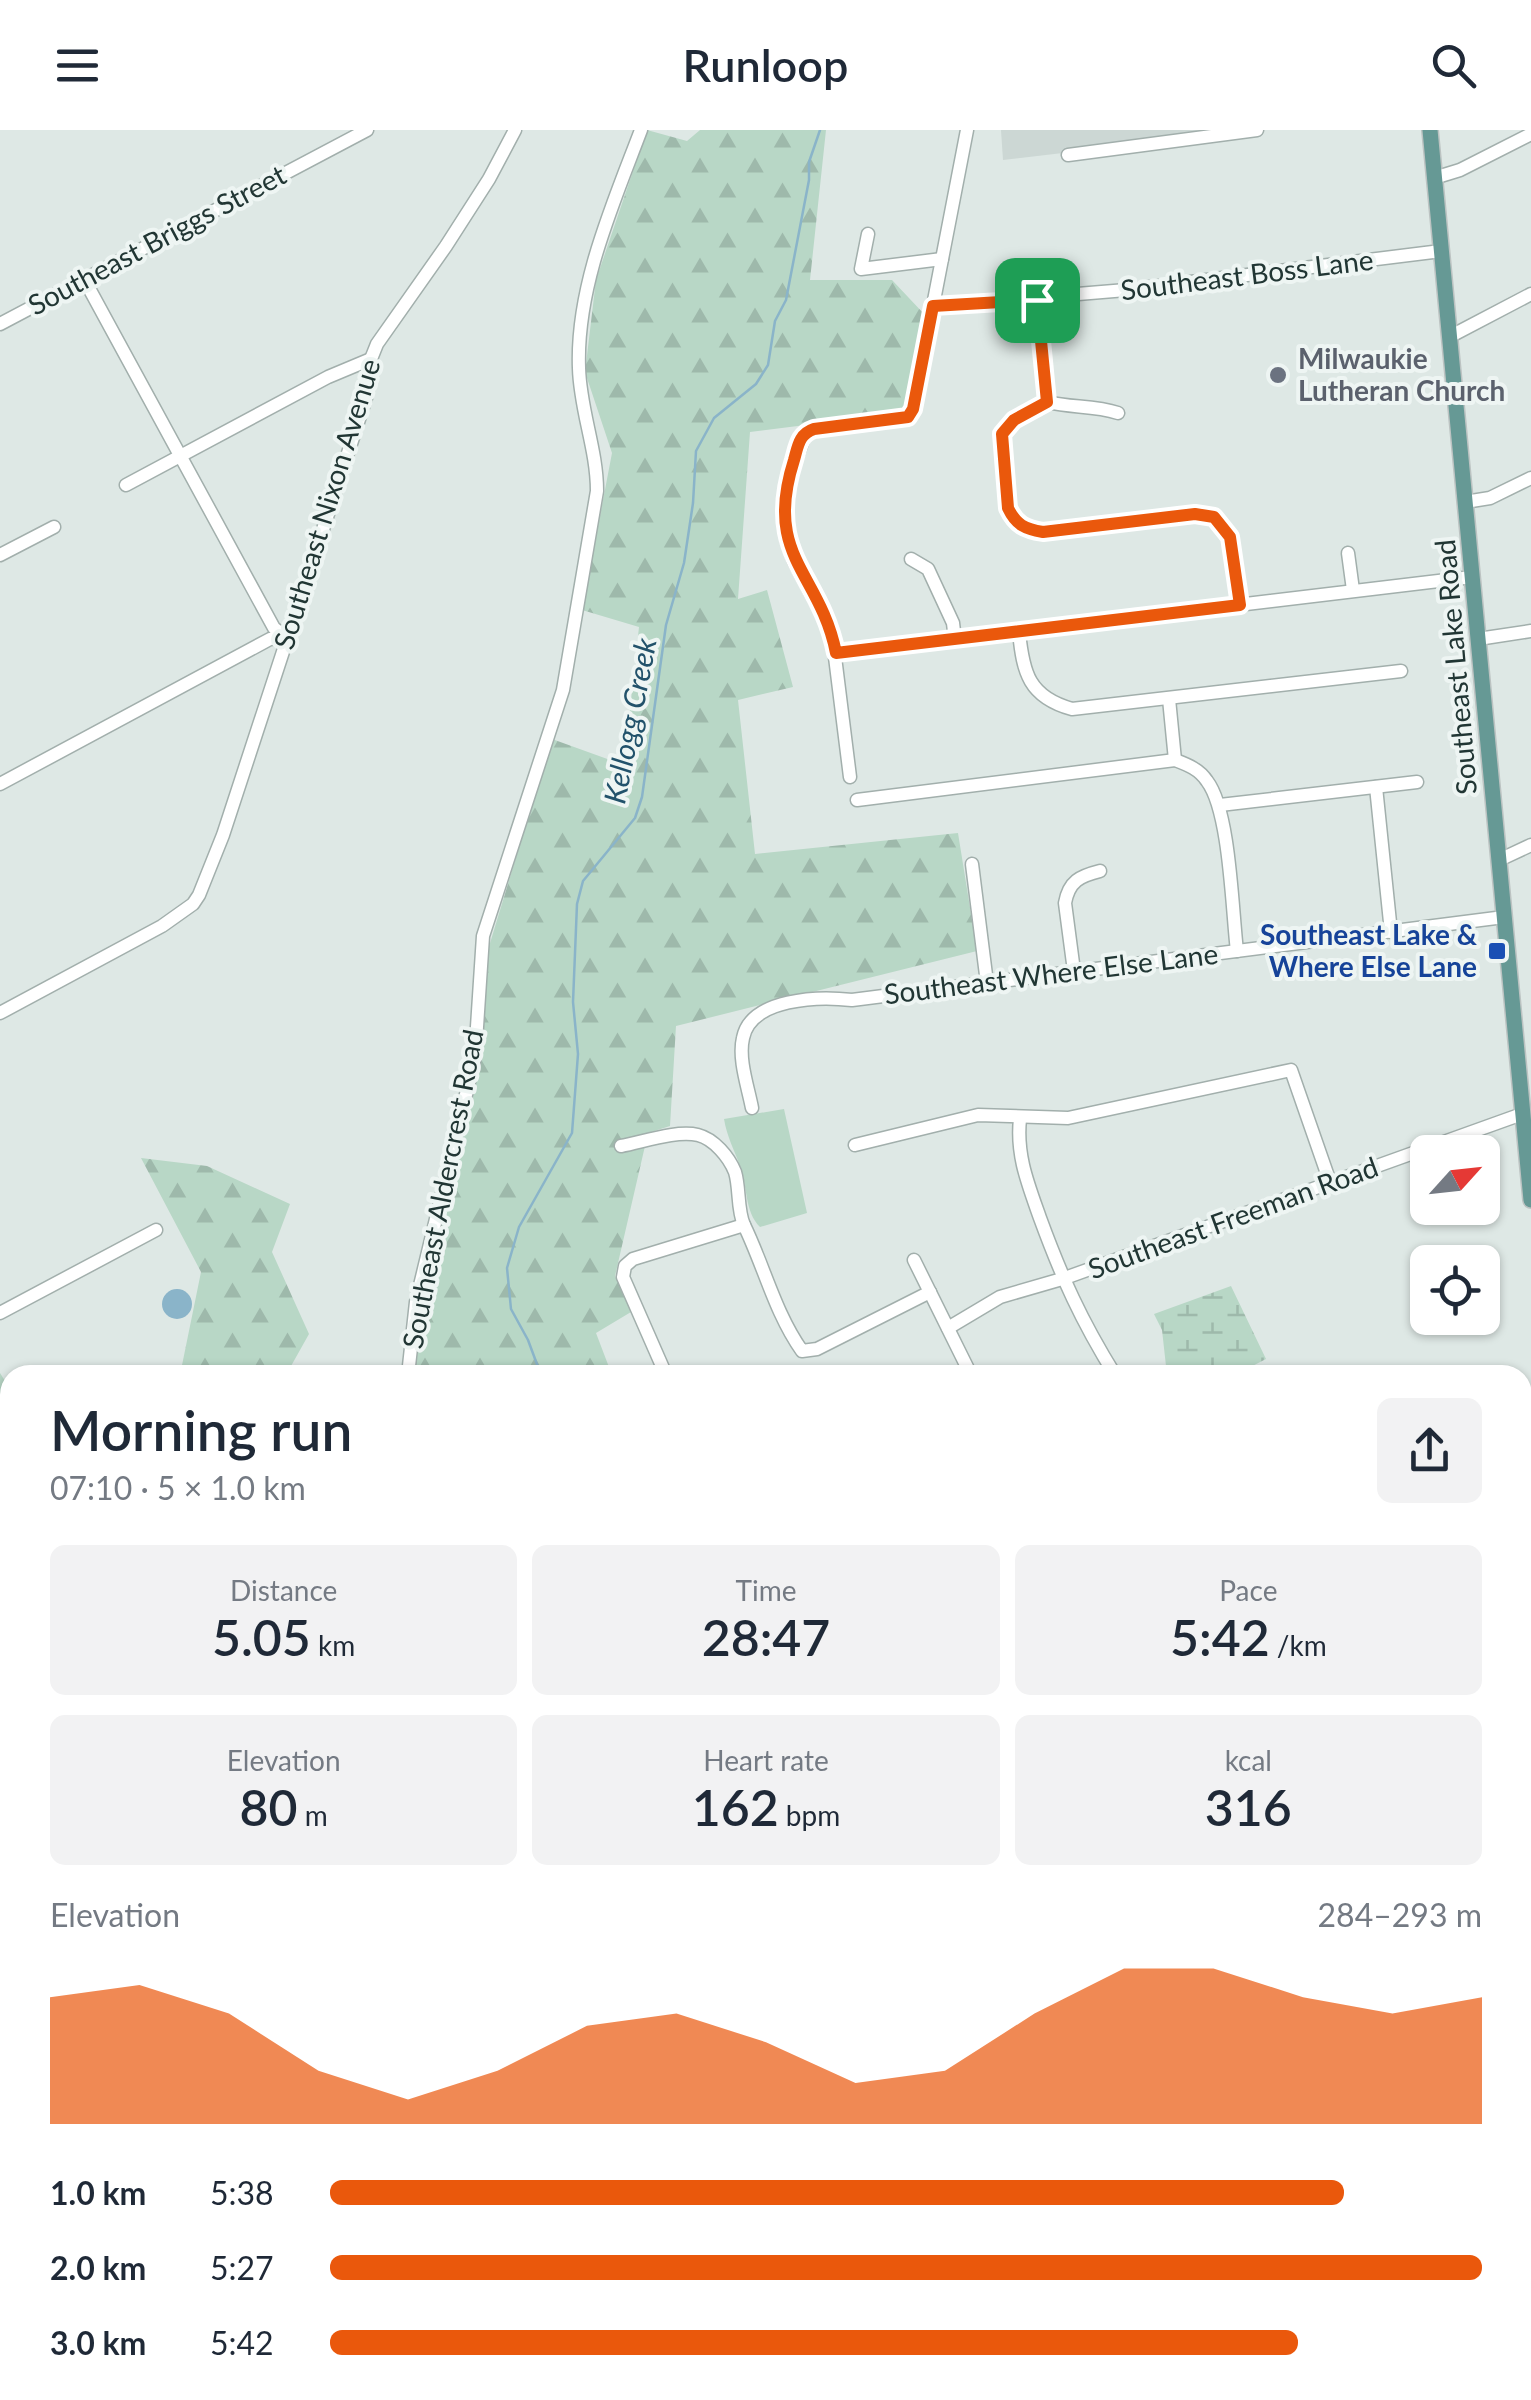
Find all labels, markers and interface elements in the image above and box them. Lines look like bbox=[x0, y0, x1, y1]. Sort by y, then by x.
icon: menu bbox=[50, 38, 105, 93]
text: Runloop bbox=[683, 38, 848, 92]
icon: search bbox=[1426, 38, 1481, 93]
street label: Southeast Briggs Street bbox=[22, 157, 291, 322]
street label: Southeast Boss Lane bbox=[1119, 242, 1375, 306]
pin bbox=[995, 258, 1080, 343]
icon: arrive bbox=[1010, 273, 1065, 328]
place label: Milwaukie Lutheran Church bbox=[1298, 341, 1505, 407]
street label: Southeast Nixon Avenue bbox=[266, 354, 386, 653]
marker: Milwaukie Lutheran Church bbox=[1267, 364, 1289, 386]
street label: Southeast Lake Road bbox=[1427, 538, 1483, 796]
water label: Kellogg Creek bbox=[595, 634, 663, 806]
place label: Southeast Lake & Where Else Lane bbox=[1260, 917, 1478, 983]
street label: Southeast Where Else Lane bbox=[882, 936, 1220, 1010]
marker: Southeast Lake & Where Else Lane bbox=[1486, 940, 1508, 962]
street label: Southeast Aldercrest Road bbox=[394, 1026, 490, 1351]
north arrow bbox=[1410, 1135, 1500, 1225]
map controls bbox=[1410, 1135, 1500, 1335]
street label: Southeast Freeman Road bbox=[1083, 1149, 1382, 1285]
button: locate bbox=[1410, 1245, 1500, 1335]
text: Morning run bbox=[50, 1397, 352, 1463]
button: share bbox=[1377, 1398, 1482, 1503]
text: 07:10 · 5 × 1.0 km bbox=[50, 1468, 306, 1507]
text: Distance bbox=[230, 1573, 337, 1607]
text: Time bbox=[736, 1573, 796, 1607]
text: Pace bbox=[1219, 1573, 1277, 1607]
text: 5.05 bbox=[212, 1607, 311, 1667]
text: 28:47 bbox=[702, 1607, 830, 1667]
text: 5:42 bbox=[1170, 1607, 1270, 1667]
text: km bbox=[311, 1628, 355, 1662]
text: /km bbox=[1270, 1628, 1327, 1662]
text: Elevation bbox=[227, 1743, 341, 1777]
text: Heart rate bbox=[703, 1743, 829, 1777]
text: kcal bbox=[1225, 1743, 1272, 1777]
text: 80 bbox=[240, 1777, 298, 1837]
text: 162 bbox=[692, 1777, 779, 1837]
text: 316 bbox=[1205, 1777, 1292, 1837]
text: m bbox=[298, 1798, 328, 1832]
text: bpm bbox=[779, 1798, 840, 1832]
text: Elevation bbox=[50, 1895, 180, 1934]
text: 284–293 m bbox=[1318, 1895, 1482, 1934]
text: 1.0 km bbox=[50, 2173, 146, 2212]
text: 5:38 bbox=[210, 2173, 274, 2212]
text: 2.0 km bbox=[50, 2248, 146, 2287]
text: 5:27 bbox=[210, 2248, 274, 2287]
text: 3.0 km bbox=[50, 2323, 146, 2362]
text: 5:42 bbox=[210, 2323, 274, 2362]

